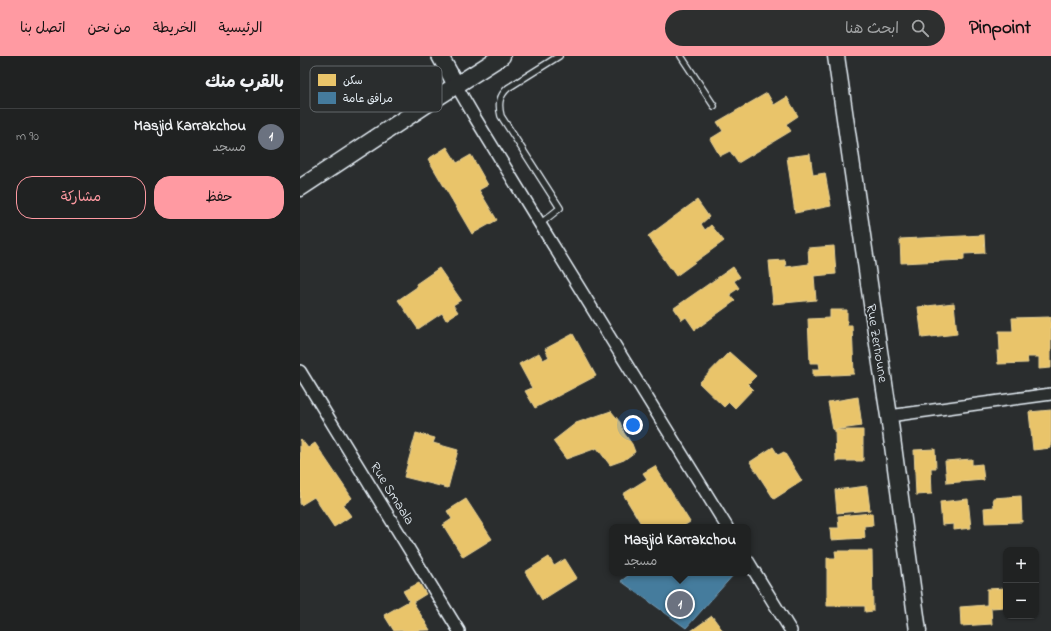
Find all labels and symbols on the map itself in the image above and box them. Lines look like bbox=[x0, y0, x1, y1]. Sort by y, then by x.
legend bbox=[310, 66, 442, 112]
text: سكن bbox=[343, 73, 363, 89]
text: مرافق عامة bbox=[343, 91, 393, 107]
street label: Rue Zerhoune bbox=[860, 303, 893, 385]
your location bbox=[623, 415, 643, 435]
street label: Rue Smaala bbox=[364, 458, 419, 529]
pin: 1 bbox=[667, 589, 693, 619]

